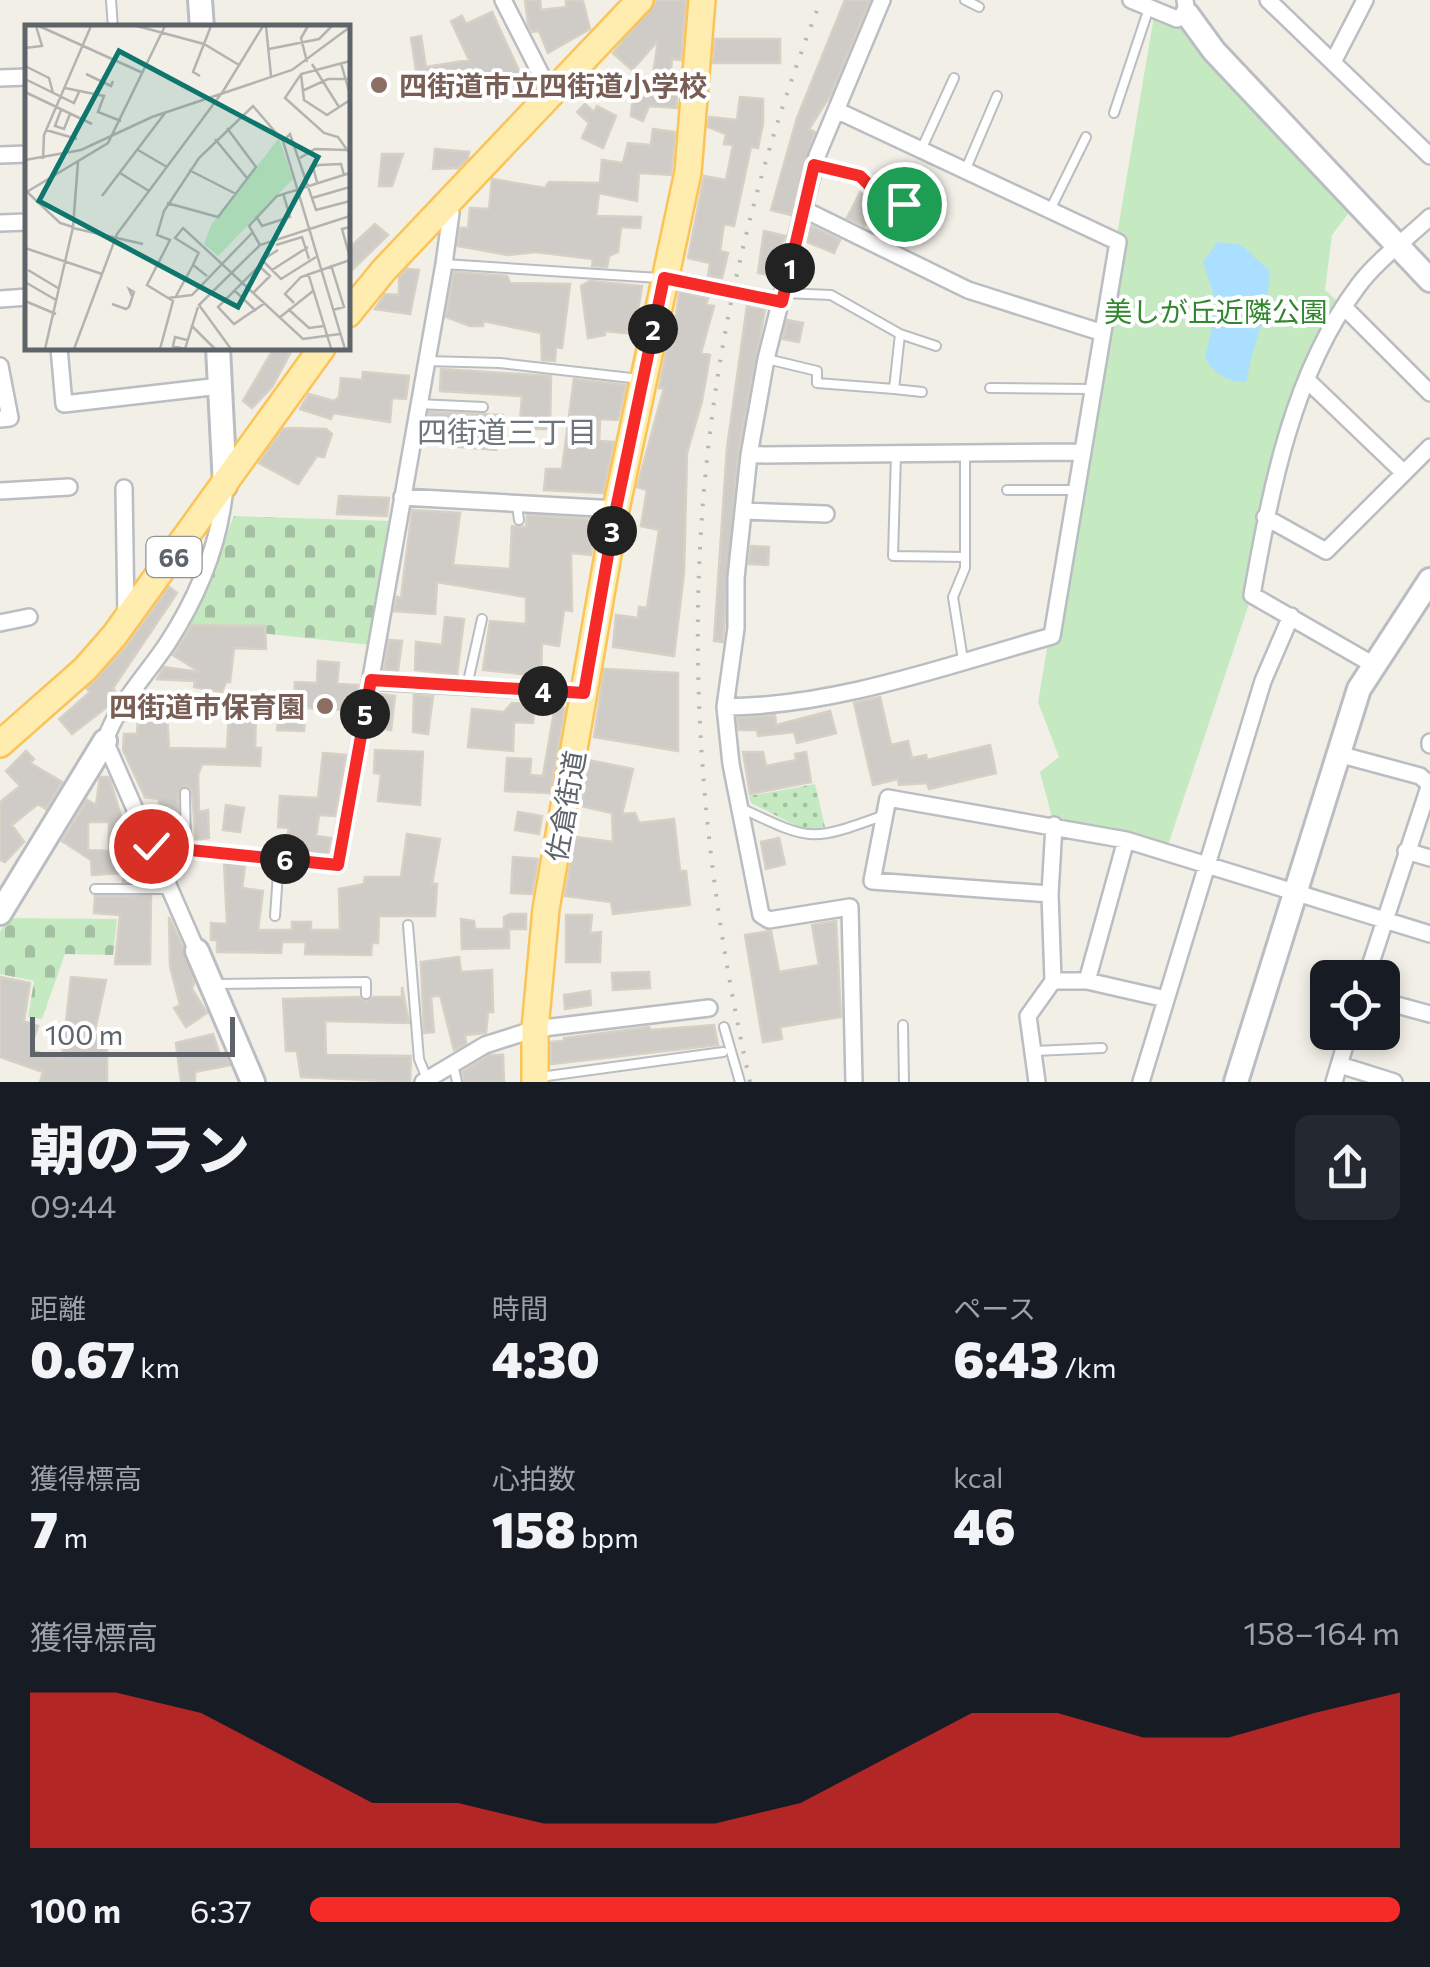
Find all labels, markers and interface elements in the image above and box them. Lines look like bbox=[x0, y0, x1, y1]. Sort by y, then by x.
inset map bbox=[25, 25, 350, 350]
place label: 四街道市立四街道小学校 bbox=[399, 68, 707, 102]
marker: 四街道市立四街道小学校 bbox=[368, 74, 390, 96]
pin bbox=[862, 162, 947, 247]
icon: arrive bbox=[877, 177, 932, 232]
pin: 1 bbox=[765, 243, 815, 293]
text: 1 bbox=[784, 251, 796, 285]
park label: 美しが丘近隣公園 bbox=[1104, 294, 1328, 328]
pin: 2 bbox=[628, 304, 678, 354]
text: 2 bbox=[645, 312, 661, 346]
district label: 四街道三丁目 bbox=[417, 412, 597, 449]
pin: 3 bbox=[587, 506, 637, 556]
text: 3 bbox=[604, 514, 620, 548]
road number: 66 bbox=[146, 537, 202, 577]
pin: 4 bbox=[518, 666, 568, 716]
text: 4 bbox=[534, 674, 552, 708]
place label: 四街道市保育園 bbox=[109, 689, 305, 723]
pin: 5 bbox=[340, 689, 390, 739]
marker: 四街道市保育園 bbox=[314, 695, 336, 717]
text: 5 bbox=[357, 697, 373, 731]
street label: 佐倉街道 bbox=[539, 748, 591, 864]
pin bbox=[109, 804, 194, 889]
icon: check bbox=[124, 819, 179, 874]
pin: 6 bbox=[260, 834, 310, 884]
text: 6 bbox=[276, 842, 294, 876]
map controls bbox=[1310, 960, 1400, 1050]
button: locate bbox=[1310, 960, 1400, 1050]
scale bar bbox=[30, 1012, 235, 1056]
text: 100 m bbox=[45, 1017, 123, 1051]
text: 朝のラン bbox=[30, 1114, 250, 1181]
button: share bbox=[1295, 1115, 1400, 1220]
text: 09:44 bbox=[30, 1185, 116, 1225]
text: 距離 bbox=[30, 1291, 86, 1325]
text: 時間 bbox=[492, 1291, 548, 1325]
text: ペース bbox=[953, 1291, 1036, 1325]
text: 0.67 bbox=[30, 1327, 135, 1388]
text: 4:30 bbox=[492, 1327, 600, 1388]
text: 6:43 bbox=[953, 1327, 1059, 1388]
text: km bbox=[135, 1350, 180, 1384]
text: /km bbox=[1059, 1350, 1116, 1384]
text: kcal bbox=[953, 1460, 1003, 1494]
text: 獲得標高 bbox=[30, 1461, 142, 1495]
text: 心拍数 bbox=[492, 1461, 576, 1495]
text: 46 bbox=[953, 1494, 1016, 1555]
text: 7 bbox=[30, 1497, 58, 1558]
text: 158 bbox=[492, 1497, 576, 1558]
text: m bbox=[58, 1520, 88, 1554]
text: bpm bbox=[576, 1520, 639, 1554]
text: 158–164 m bbox=[1243, 1612, 1400, 1652]
text: 獲得標高 bbox=[30, 1616, 158, 1656]
text: 100 m bbox=[30, 1890, 121, 1930]
text: 6:37 bbox=[190, 1890, 252, 1930]

